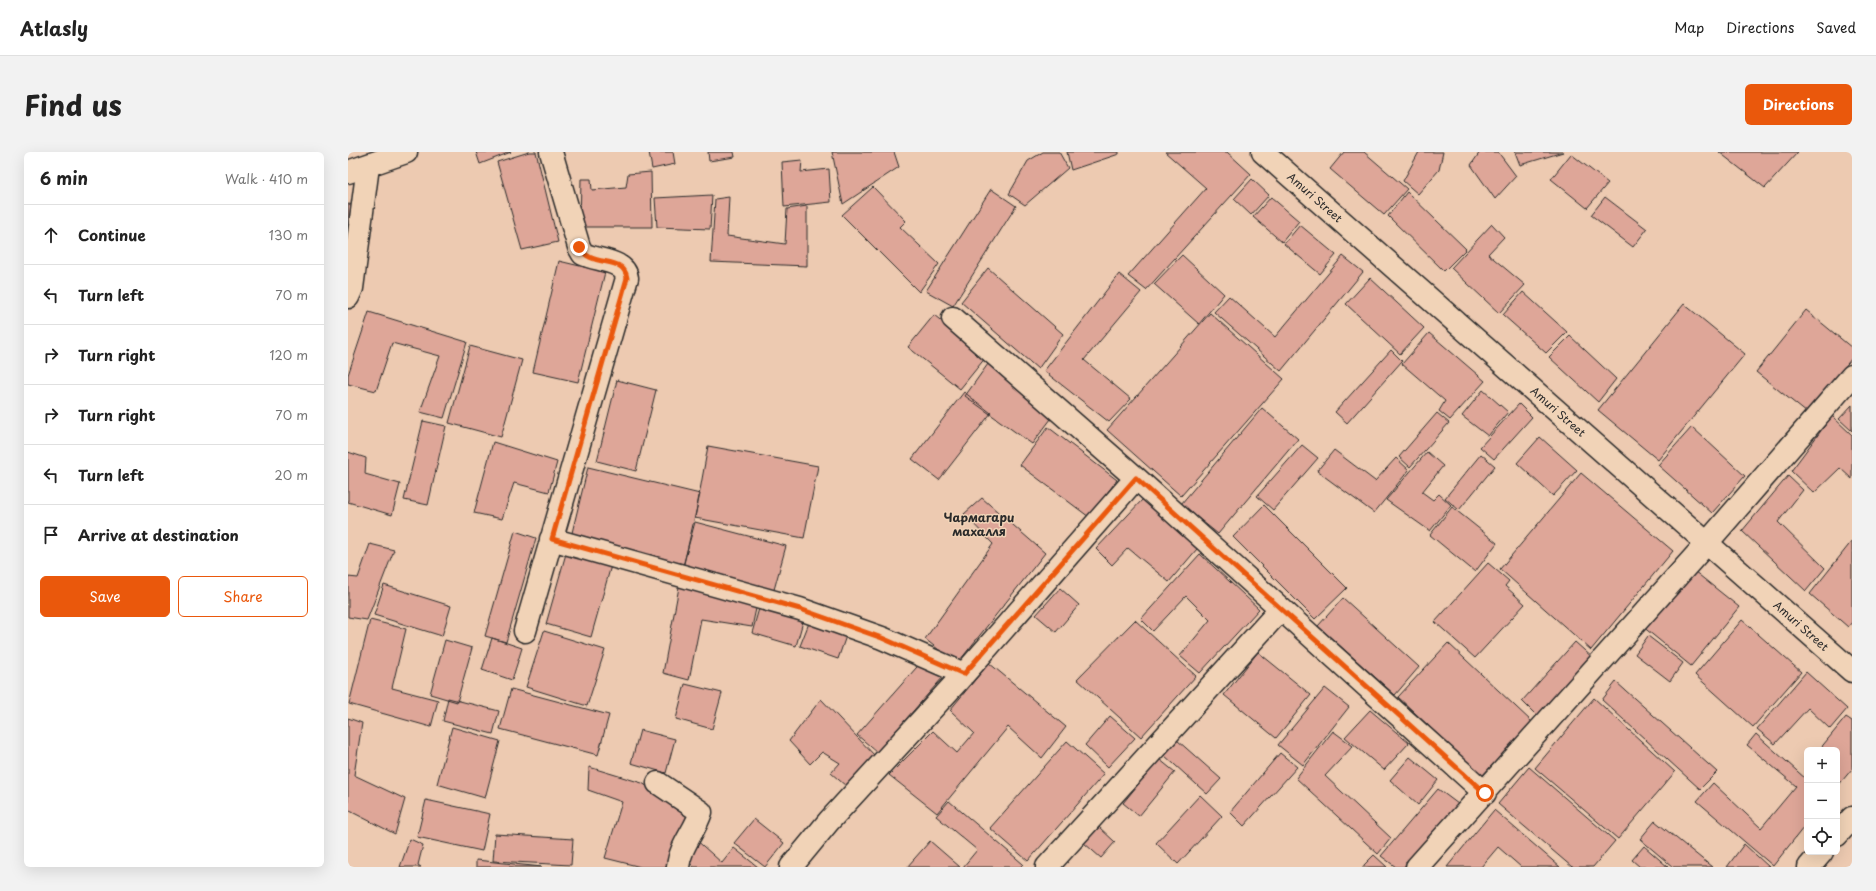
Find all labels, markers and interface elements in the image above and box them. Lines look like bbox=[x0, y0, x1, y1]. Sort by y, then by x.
text: Atlasly bbox=[20, 14, 88, 42]
text: Map bbox=[1674, 17, 1704, 38]
text: Directions bbox=[1726, 17, 1794, 38]
text: Saved bbox=[1816, 17, 1856, 38]
text: Find us bbox=[24, 83, 122, 126]
button: Directions bbox=[1745, 84, 1852, 125]
text: 6 min bbox=[40, 165, 88, 191]
street label: Amuri Street bbox=[1284, 168, 1347, 227]
text: Walk · 410 m bbox=[225, 169, 308, 188]
text: Continue bbox=[78, 223, 146, 246]
icon: ahead bbox=[40, 224, 62, 246]
text: 130 m bbox=[269, 225, 308, 244]
route end bbox=[570, 238, 588, 256]
text: Turn left bbox=[78, 283, 144, 306]
icon: left bbox=[40, 284, 62, 306]
text: 70 m bbox=[275, 285, 308, 304]
text: Turn right bbox=[78, 343, 155, 366]
icon: right bbox=[40, 344, 62, 366]
text: 120 m bbox=[269, 345, 308, 364]
street label: Amuri Street bbox=[1527, 382, 1590, 441]
text: Turn right bbox=[78, 403, 155, 426]
icon: right bbox=[40, 404, 62, 426]
text: 70 m bbox=[275, 405, 308, 424]
text: Turn left bbox=[78, 463, 144, 486]
icon: left bbox=[40, 464, 62, 486]
text: 20 m bbox=[274, 465, 308, 484]
district label: Чармагари махалля bbox=[943, 508, 1015, 540]
text: Arrive at destination bbox=[78, 523, 239, 546]
icon: arrive bbox=[40, 524, 62, 546]
button: Save bbox=[40, 576, 170, 617]
button: Share bbox=[178, 576, 308, 617]
street label: Amuri Street bbox=[1770, 597, 1833, 655]
map controls bbox=[1804, 747, 1840, 855]
button: + bbox=[1804, 747, 1840, 783]
button: − bbox=[1804, 783, 1840, 819]
route start bbox=[1476, 784, 1494, 802]
button: locate bbox=[1804, 819, 1840, 855]

